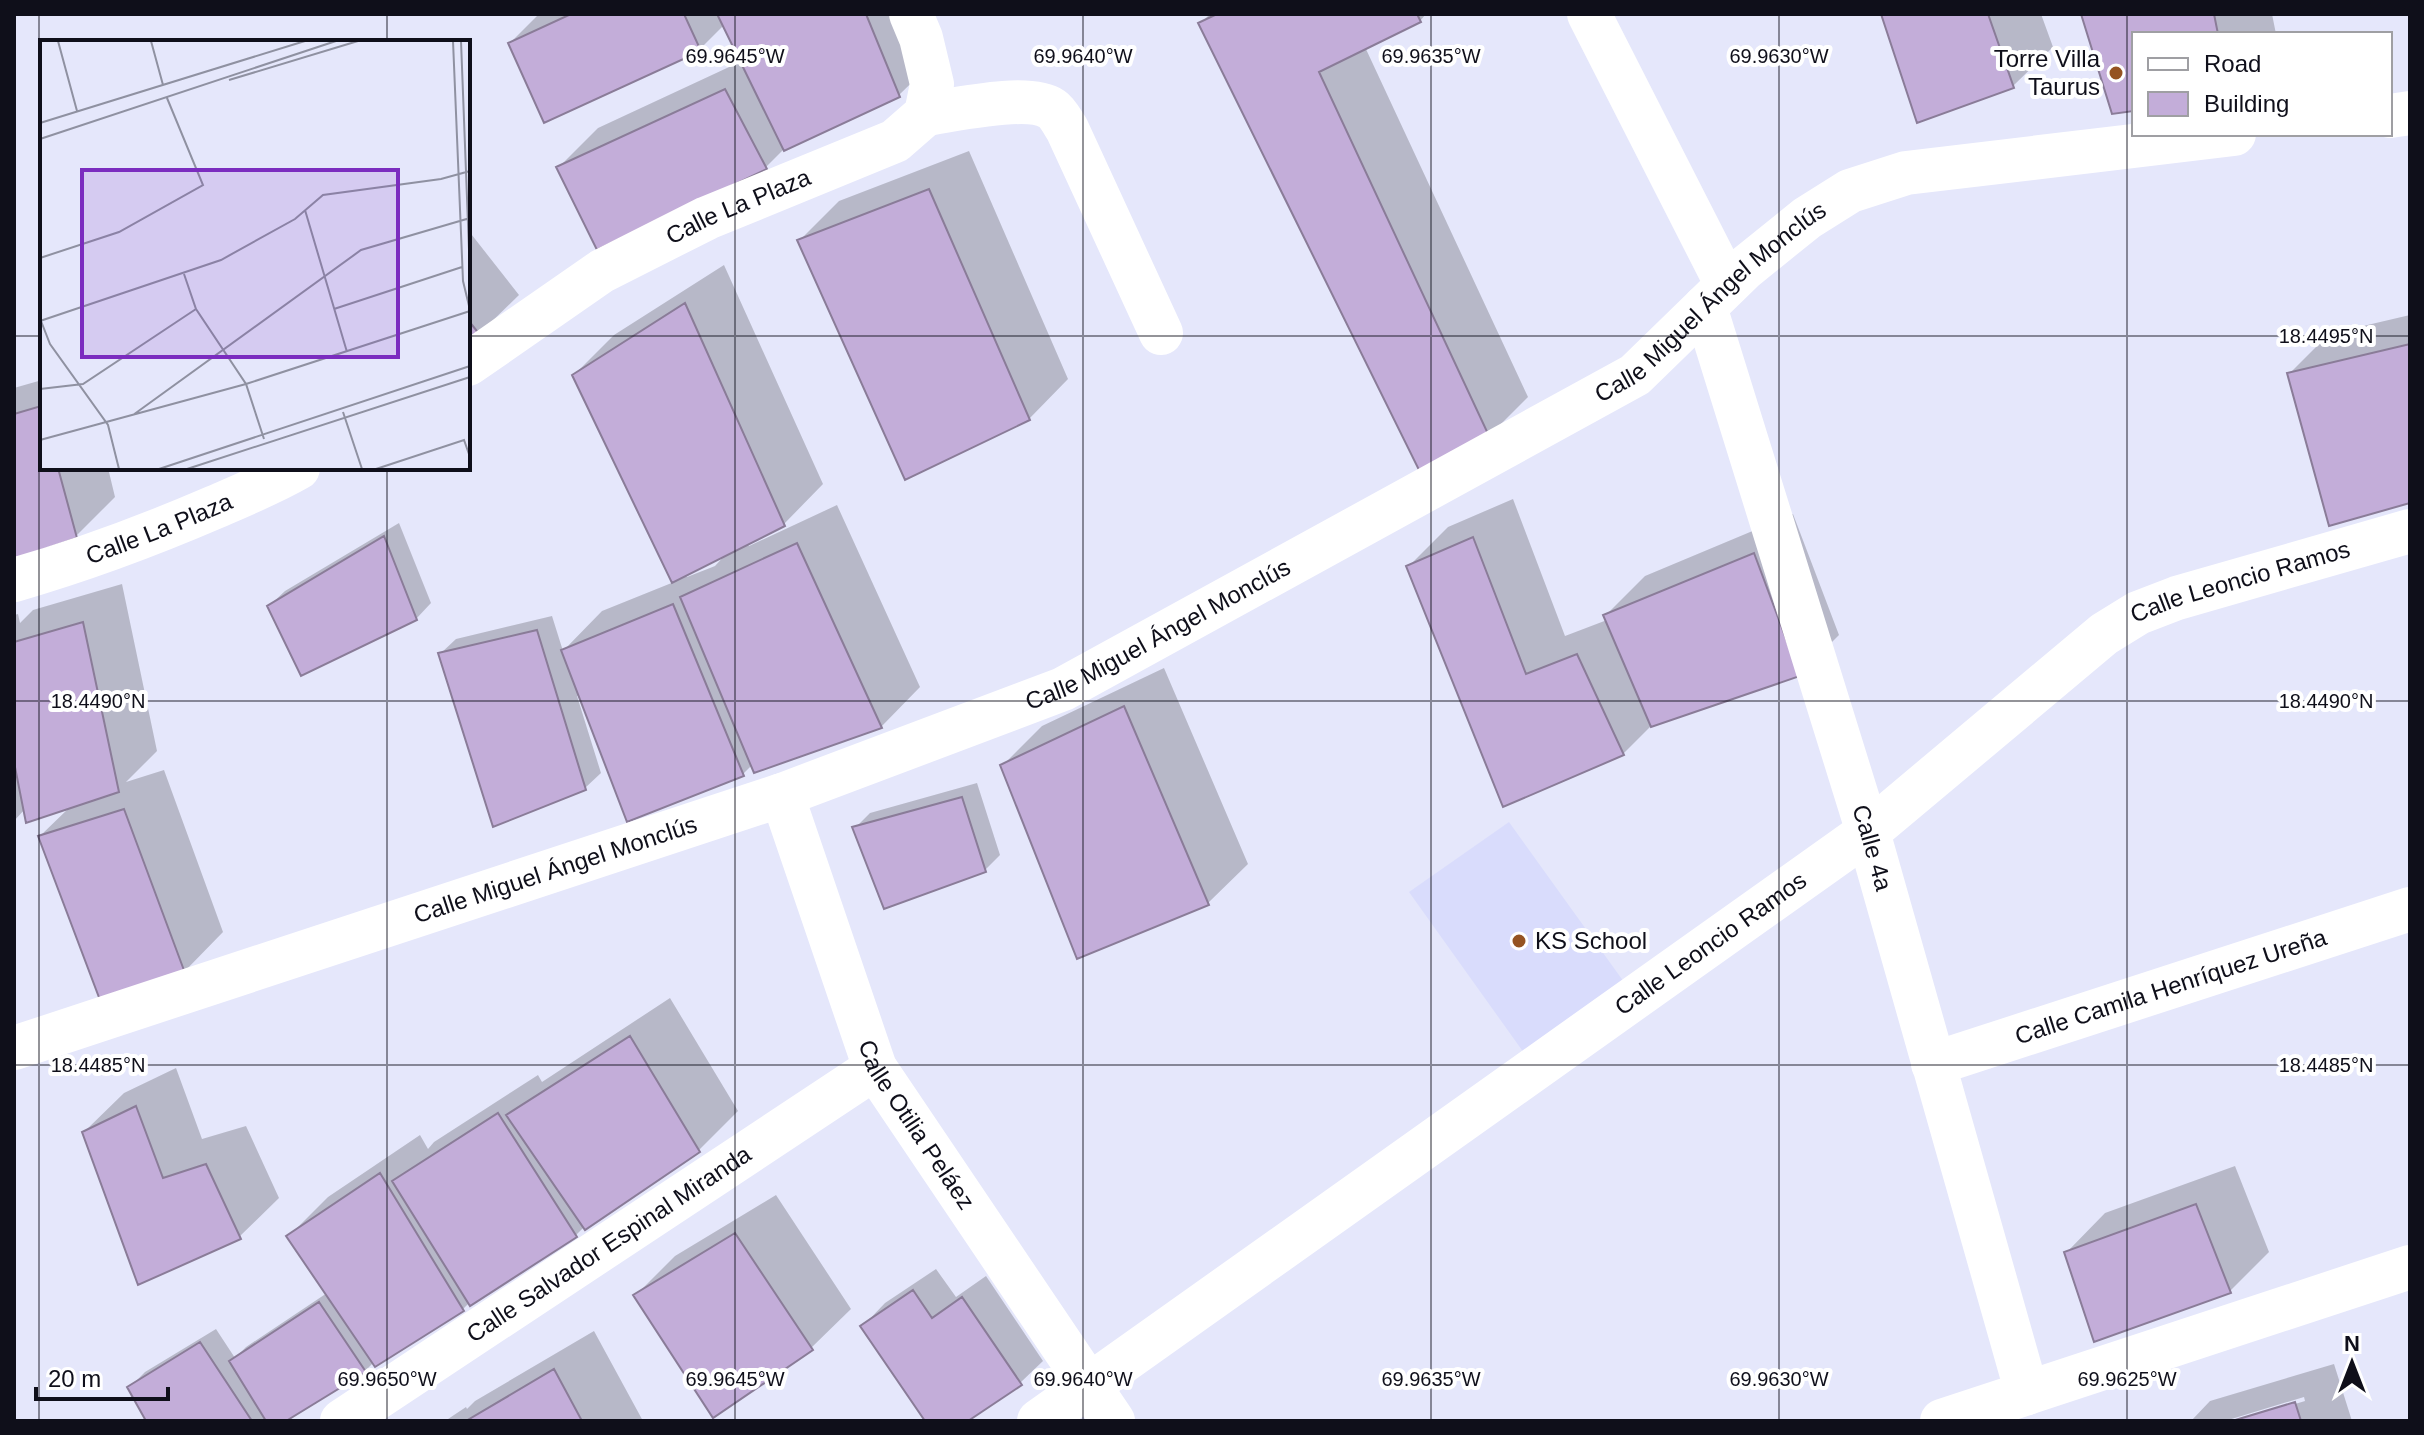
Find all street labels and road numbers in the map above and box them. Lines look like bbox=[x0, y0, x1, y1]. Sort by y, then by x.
street label: Calle La Plaza bbox=[661, 163, 815, 250]
street label: Calle Miguel Ángel Monclús bbox=[1590, 196, 1831, 407]
street label: Calle La Plaza bbox=[82, 487, 237, 569]
street label: Calle Leoncio Ramos bbox=[2126, 535, 2353, 628]
street label: Calle Miguel Ángel Monclús bbox=[1021, 553, 1295, 715]
street label: Calle 4a bbox=[1847, 801, 1898, 894]
street label: Calle Miguel Ángel Monclús bbox=[410, 810, 700, 928]
street label: Calle Leoncio Ramos bbox=[1610, 866, 1811, 1020]
street label: Calle Camila Henríquez Ureña bbox=[2012, 923, 2330, 1049]
street label: Calle Otilia Peláez bbox=[853, 1036, 980, 1214]
street label: Calle Salvador Espinal Miranda bbox=[461, 1140, 756, 1348]

